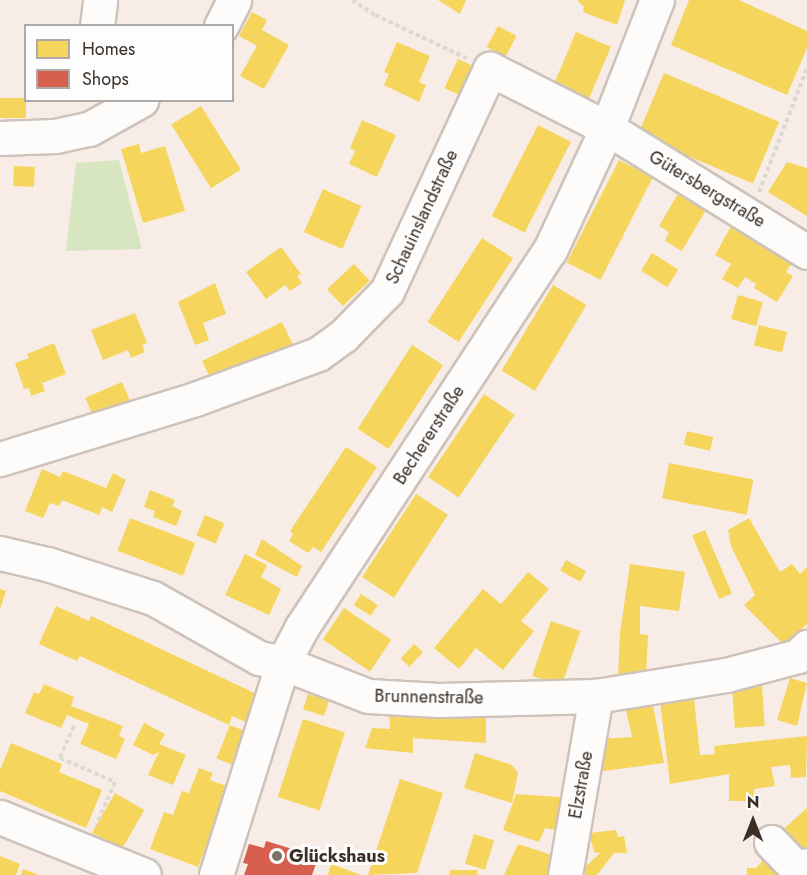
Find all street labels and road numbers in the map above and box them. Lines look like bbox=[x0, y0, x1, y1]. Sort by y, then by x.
street label: Schauinslandstraße bbox=[381, 146, 463, 288]
street label: Gütersbergstraße bbox=[645, 146, 769, 232]
street label: Bechererstraße bbox=[389, 381, 469, 489]
street label: Brunnenstraße bbox=[374, 685, 484, 709]
street label: Elzstraße bbox=[564, 750, 598, 820]

